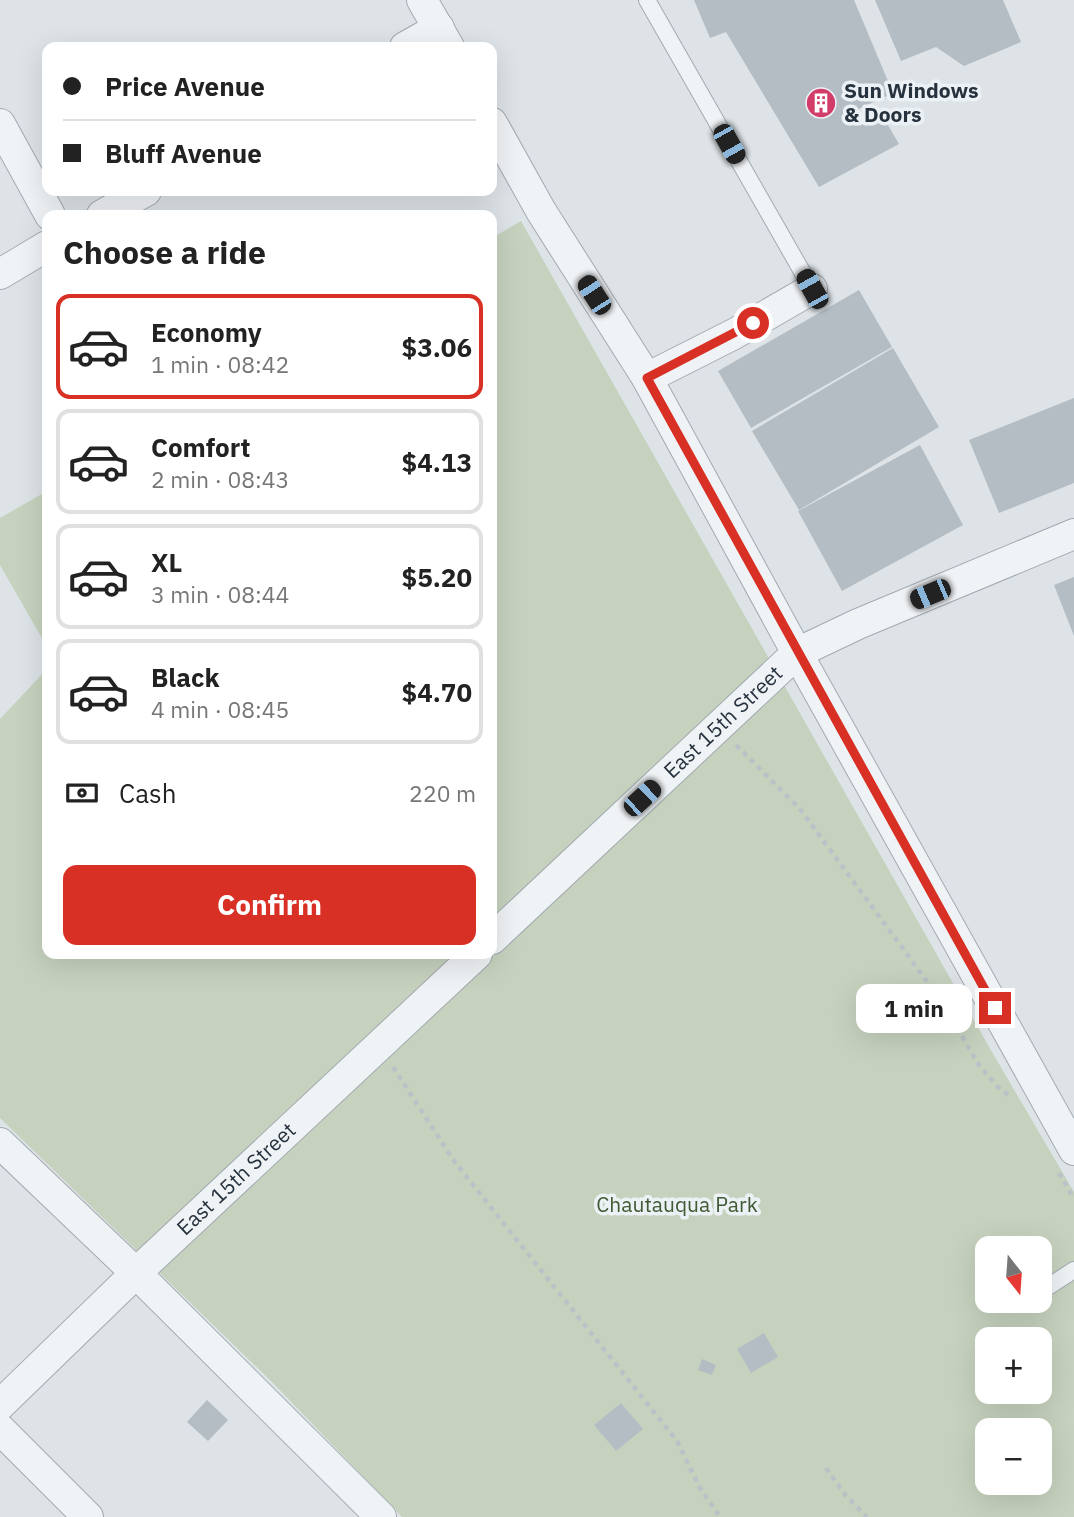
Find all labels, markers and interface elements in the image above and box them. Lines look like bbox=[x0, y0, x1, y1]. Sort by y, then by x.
text: Price Avenue bbox=[105, 69, 265, 103]
place label: Sun Windows & Doors bbox=[844, 76, 979, 128]
building icon: Sun Windows & Doors bbox=[804, 86, 838, 120]
car bbox=[710, 121, 749, 167]
text: Bluff Avenue bbox=[105, 136, 262, 170]
text: Choose a ride bbox=[63, 231, 266, 273]
car bbox=[793, 266, 832, 312]
car bbox=[574, 272, 615, 318]
route start bbox=[737, 307, 769, 339]
icon: car bbox=[67, 315, 130, 378]
text: Economy bbox=[151, 315, 262, 349]
text: $3.06 bbox=[402, 330, 472, 364]
text: 1 min · 08:42 bbox=[151, 349, 289, 379]
icon: car bbox=[67, 430, 130, 493]
text: Comfort bbox=[151, 430, 250, 464]
text: $4.13 bbox=[402, 445, 472, 479]
text: 2 min · 08:43 bbox=[151, 464, 289, 494]
icon: car bbox=[67, 545, 130, 608]
text: XL bbox=[151, 545, 182, 579]
text: $5.20 bbox=[402, 560, 472, 594]
car bbox=[907, 576, 954, 612]
text: 3 min · 08:44 bbox=[151, 579, 289, 609]
street label: East 15th Street bbox=[657, 659, 788, 784]
icon: car bbox=[67, 660, 130, 723]
text: Black bbox=[151, 660, 219, 694]
text: $4.70 bbox=[402, 675, 472, 709]
text: 4 min · 08:45 bbox=[151, 694, 289, 724]
icon: cash bbox=[63, 774, 101, 812]
text: Cash bbox=[119, 776, 176, 810]
car bbox=[620, 776, 665, 820]
text: 220 m bbox=[409, 778, 476, 808]
button: Confirm bbox=[63, 865, 476, 945]
callout: 1 min bbox=[855, 984, 970, 1032]
route end bbox=[979, 992, 1011, 1024]
text: 1 min bbox=[884, 993, 944, 1023]
street label: East 15th Street bbox=[170, 1116, 301, 1241]
park label: Chautauqua Park bbox=[596, 1190, 758, 1218]
north arrow bbox=[975, 1236, 1052, 1312]
map controls bbox=[975, 1236, 1052, 1495]
button: + bbox=[975, 1327, 1052, 1404]
button: − bbox=[975, 1418, 1052, 1495]

